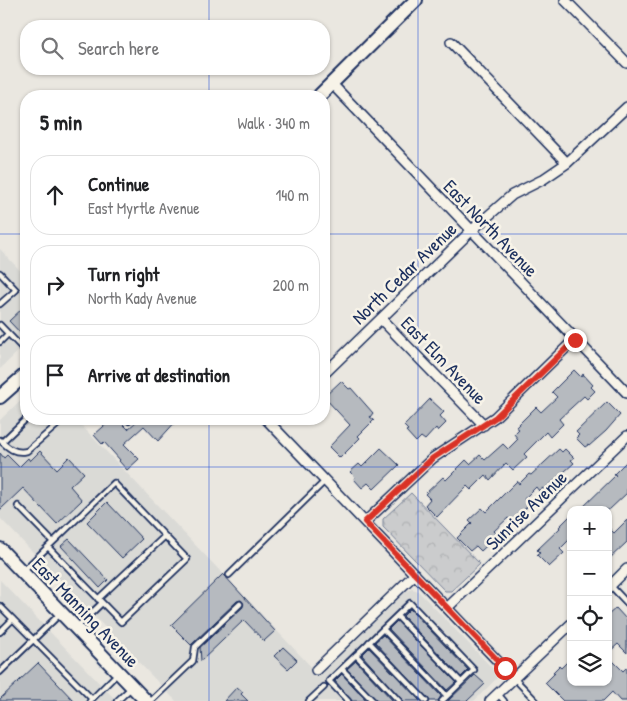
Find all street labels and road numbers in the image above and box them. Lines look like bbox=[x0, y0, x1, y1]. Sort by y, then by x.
street label: East North Avenue bbox=[438, 174, 544, 283]
street label: North Cedar Avenue bbox=[346, 216, 462, 330]
street label: East Elm Avenue bbox=[395, 310, 493, 410]
street label: Sunrise Avenue bbox=[480, 464, 573, 555]
street label: East Manning Avenue bbox=[27, 551, 146, 673]

